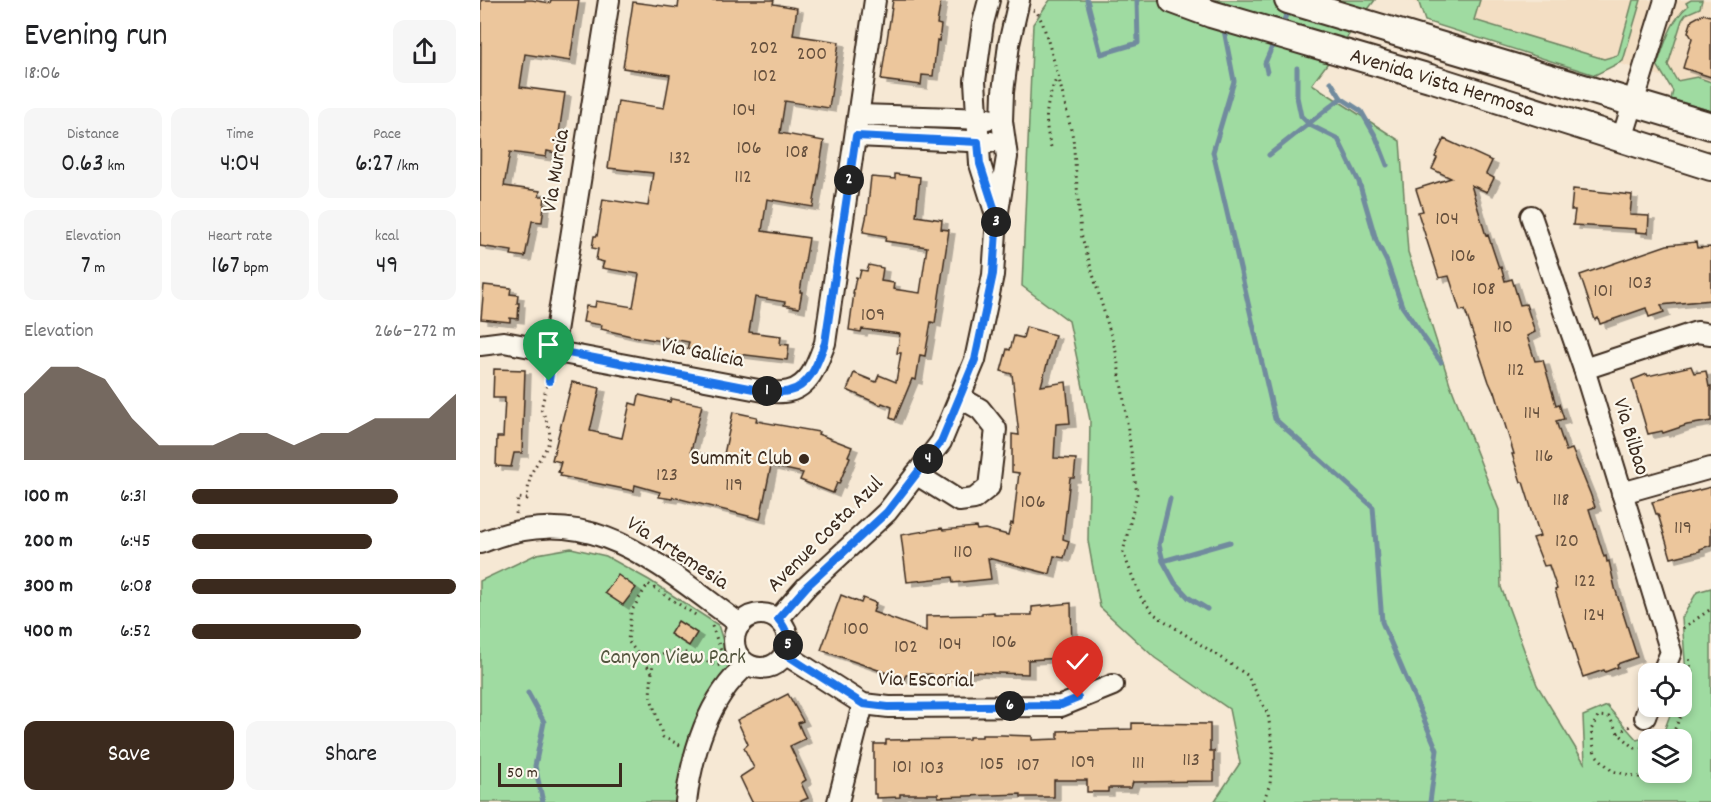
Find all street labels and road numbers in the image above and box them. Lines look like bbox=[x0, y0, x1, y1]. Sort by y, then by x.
street label: Avenida Vista Hermosa bbox=[1346, 41, 1539, 127]
street label: Via Murcia bbox=[535, 127, 579, 215]
street label: Via Galicia bbox=[658, 331, 747, 377]
street label: Via Bilbao bbox=[1604, 395, 1656, 479]
street label: Avenue Costa Azul bbox=[761, 470, 891, 600]
street label: Via Artemesia bbox=[620, 509, 735, 599]
street label: Via Escorial bbox=[878, 665, 974, 697]

